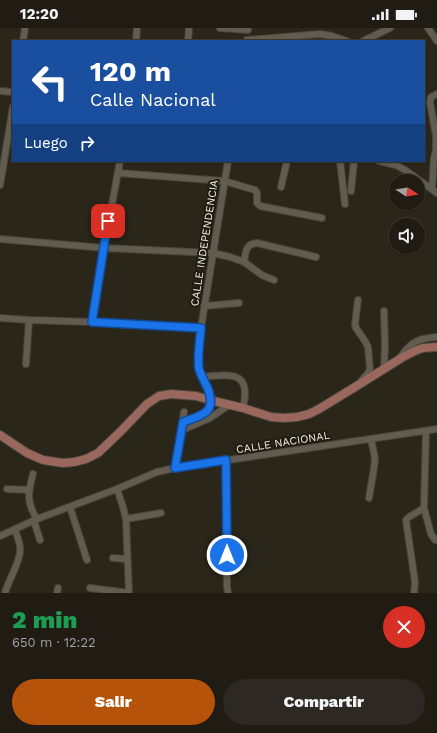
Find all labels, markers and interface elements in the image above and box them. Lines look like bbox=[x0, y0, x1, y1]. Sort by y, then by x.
text: 12:20 bbox=[20, 5, 59, 23]
text: 120 m bbox=[90, 55, 171, 88]
icon: left bbox=[24, 56, 76, 108]
text: Calle Nacional bbox=[90, 89, 216, 110]
icon: right bbox=[76, 132, 98, 154]
text: Luego bbox=[24, 134, 68, 152]
north arrow bbox=[389, 174, 425, 210]
map controls bbox=[389, 174, 425, 254]
street label: CALLE INDEPENDENCIA bbox=[188, 179, 221, 307]
pin bbox=[91, 204, 125, 238]
icon: arrive bbox=[97, 210, 119, 232]
button: sound bbox=[389, 218, 425, 254]
street label: CALLE NACIONAL bbox=[235, 429, 331, 456]
position arrow bbox=[206, 534, 248, 576]
text: 2 min bbox=[12, 606, 77, 634]
button: close bbox=[383, 606, 425, 648]
text: 650 m · 12:22 bbox=[12, 635, 96, 650]
button: Salir bbox=[12, 679, 215, 725]
button: Compartir bbox=[223, 679, 425, 725]

